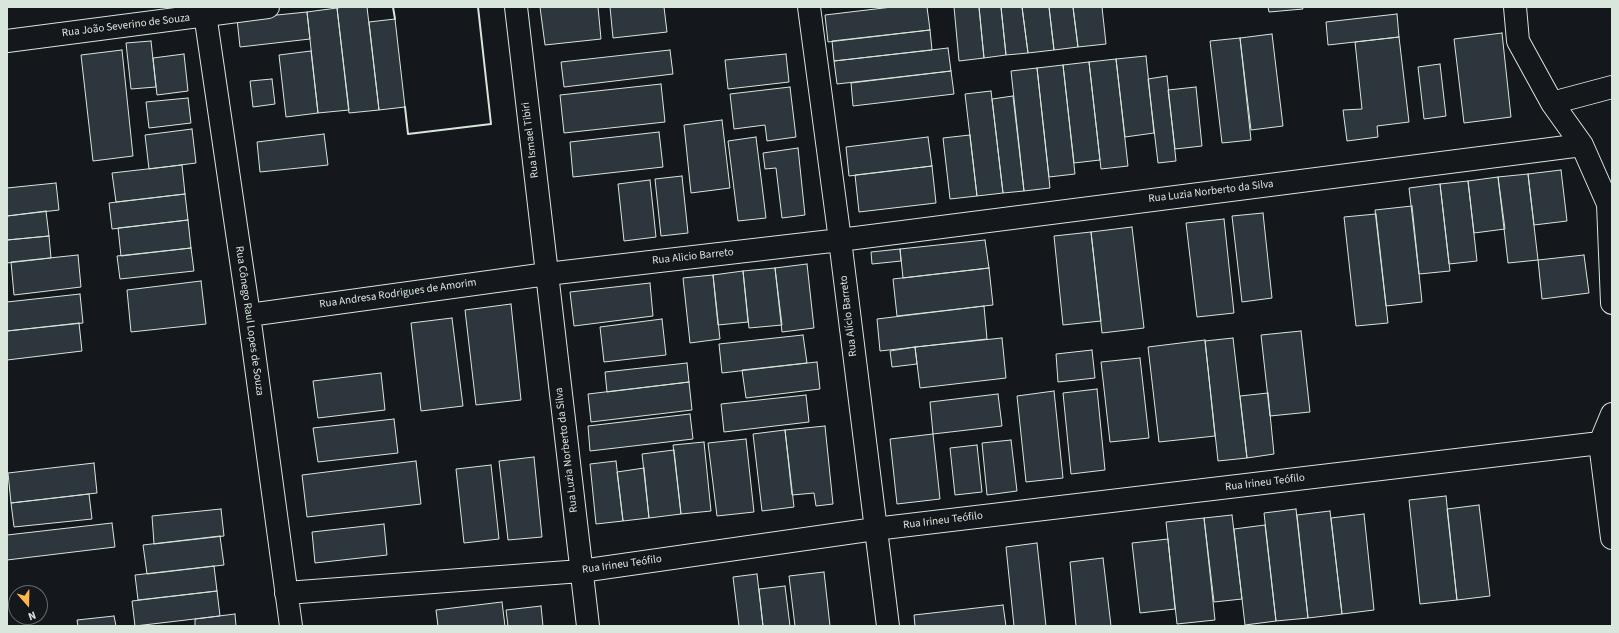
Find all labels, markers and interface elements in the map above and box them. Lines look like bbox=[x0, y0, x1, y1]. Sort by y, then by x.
street label: Rua João Severino de Souza bbox=[61, 12, 191, 40]
street label: Rua Ismael Tibiri bbox=[520, 101, 542, 179]
street label: Rua Luzia Norberto da Silva bbox=[1148, 178, 1274, 206]
street label: Rua Cônego Raul Lopes de Souza bbox=[232, 245, 266, 397]
street label: Rua Alicio Barreto bbox=[652, 246, 734, 268]
street label: Rua Alício Barreto bbox=[837, 275, 861, 357]
street label: Rua Andresa Rodrigues de Amorim bbox=[319, 276, 477, 312]
street label: Rua Luzia Norberto da Silva bbox=[553, 387, 581, 513]
street label: Rua Irineu Teófilo bbox=[1224, 472, 1306, 494]
street label: Rua Irineu Teófilo bbox=[902, 510, 984, 532]
street label: Rua Irineu Teófilo bbox=[581, 553, 663, 577]
north arrow bbox=[8, 585, 48, 625]
text: N bbox=[26, 608, 38, 624]

